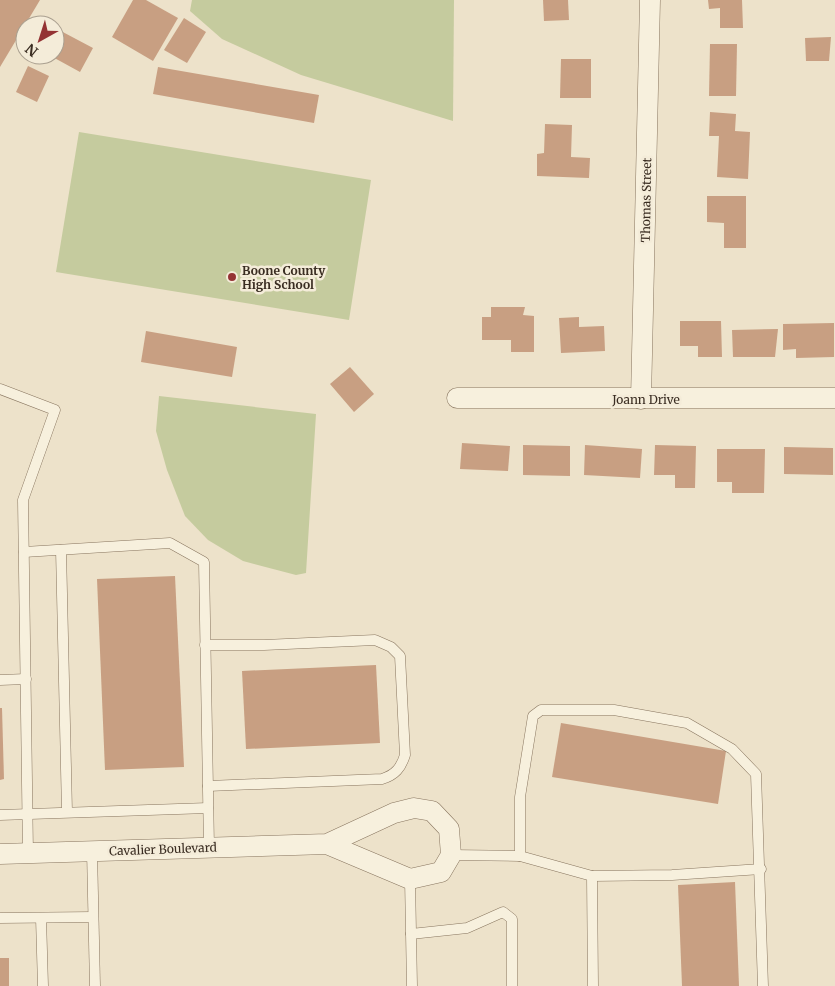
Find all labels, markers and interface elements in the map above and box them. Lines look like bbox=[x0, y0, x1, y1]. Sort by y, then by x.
north arrow bbox=[15, 15, 65, 65]
text: N bbox=[22, 40, 42, 61]
street label: Thomas Street bbox=[638, 157, 654, 242]
place label: Boone County High School bbox=[242, 263, 326, 292]
marker: Boone County High School bbox=[226, 271, 238, 283]
street label: Joann Drive bbox=[611, 392, 680, 407]
street label: Cavalier Boulevard bbox=[109, 840, 217, 858]

